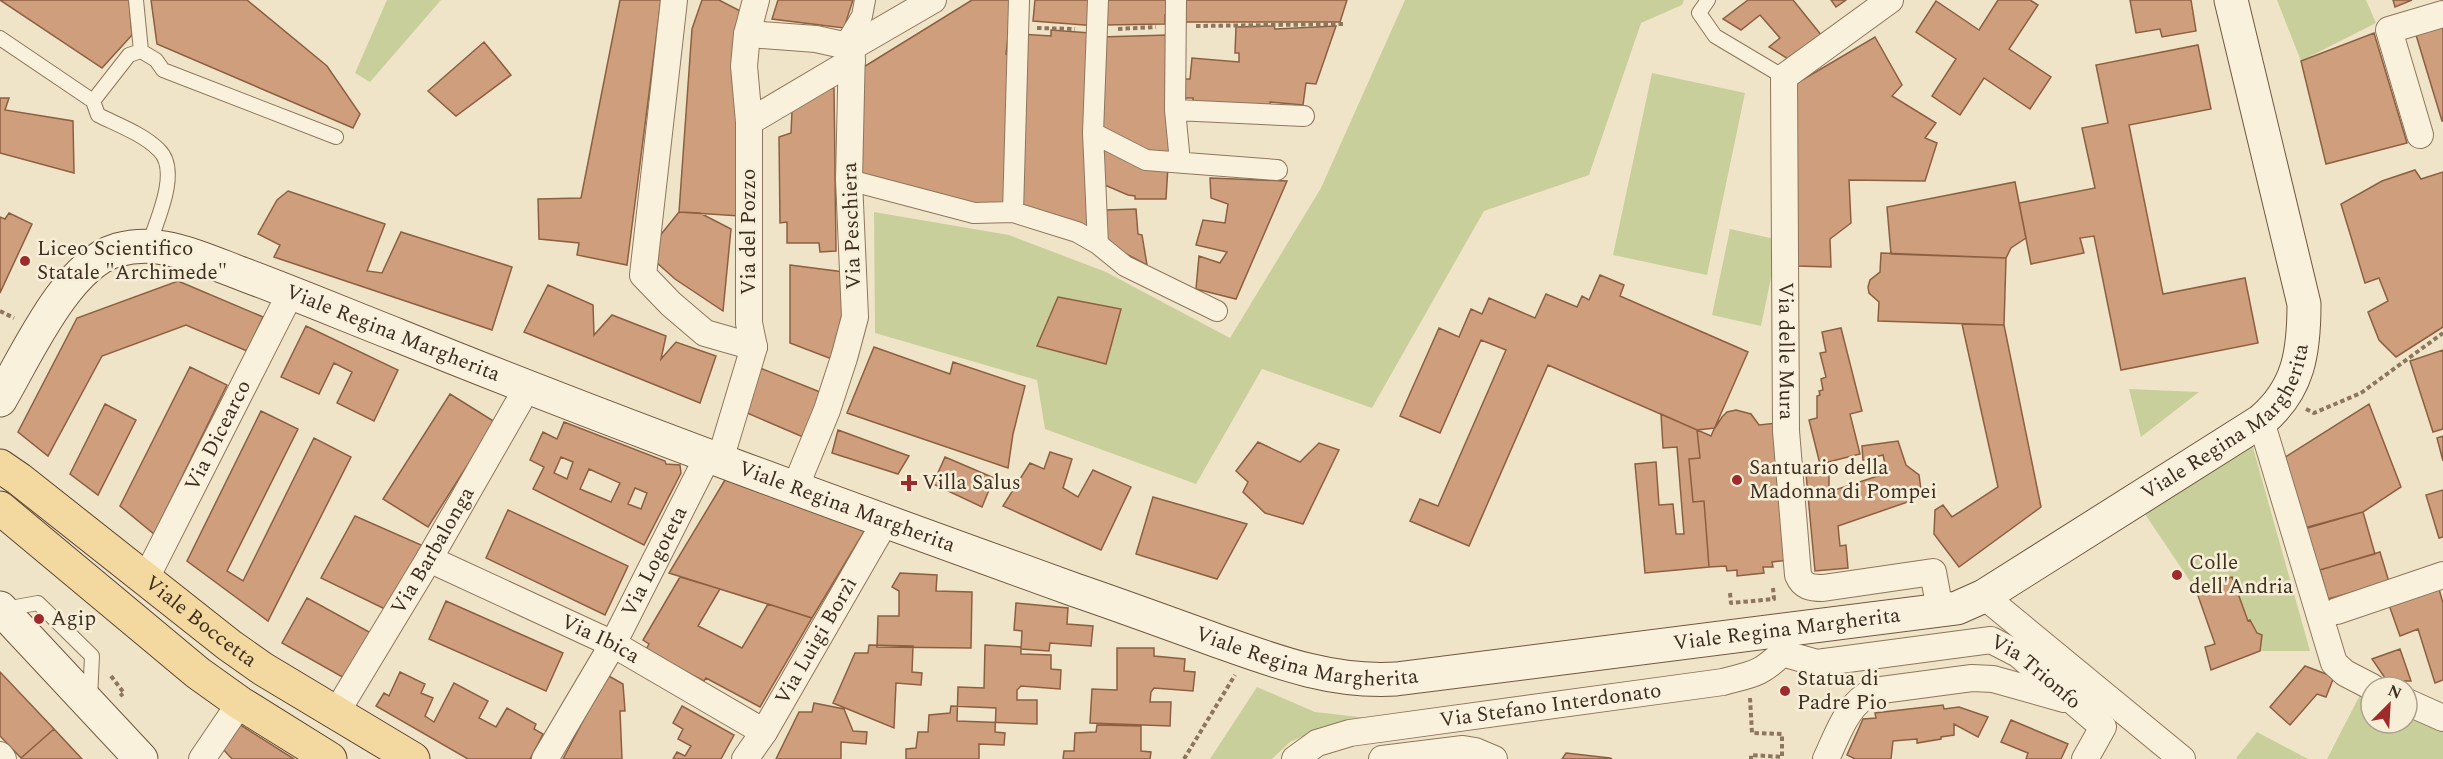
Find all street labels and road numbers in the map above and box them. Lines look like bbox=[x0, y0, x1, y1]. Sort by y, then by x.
street label: Via Peschiera bbox=[834, 161, 870, 290]
street label: Via del Pozzo bbox=[733, 169, 765, 295]
street label: Viale Regina Margherita bbox=[281, 276, 506, 391]
street label: Via delle Mura bbox=[1769, 282, 1802, 421]
street label: Viale Regina Margherita bbox=[2135, 341, 2318, 509]
street label: Via Dicearco bbox=[177, 374, 260, 497]
street label: Viale Regina Margherita bbox=[734, 453, 960, 562]
street label: Via Barbalonga bbox=[383, 480, 483, 621]
street label: Via Logoteta bbox=[613, 500, 696, 622]
street label: Viale Boccetta bbox=[137, 568, 264, 676]
street label: Via Luigi Borzì bbox=[767, 571, 866, 711]
street label: Viale Regina Margherita bbox=[1671, 599, 1903, 660]
street label: Via Ibica bbox=[555, 606, 646, 673]
street label: Viale Regina Margherita bbox=[1191, 618, 1421, 695]
street label: Via Trionfo bbox=[1985, 626, 2088, 717]
street label: Via Stefano Interdonato bbox=[1438, 675, 1663, 737]

